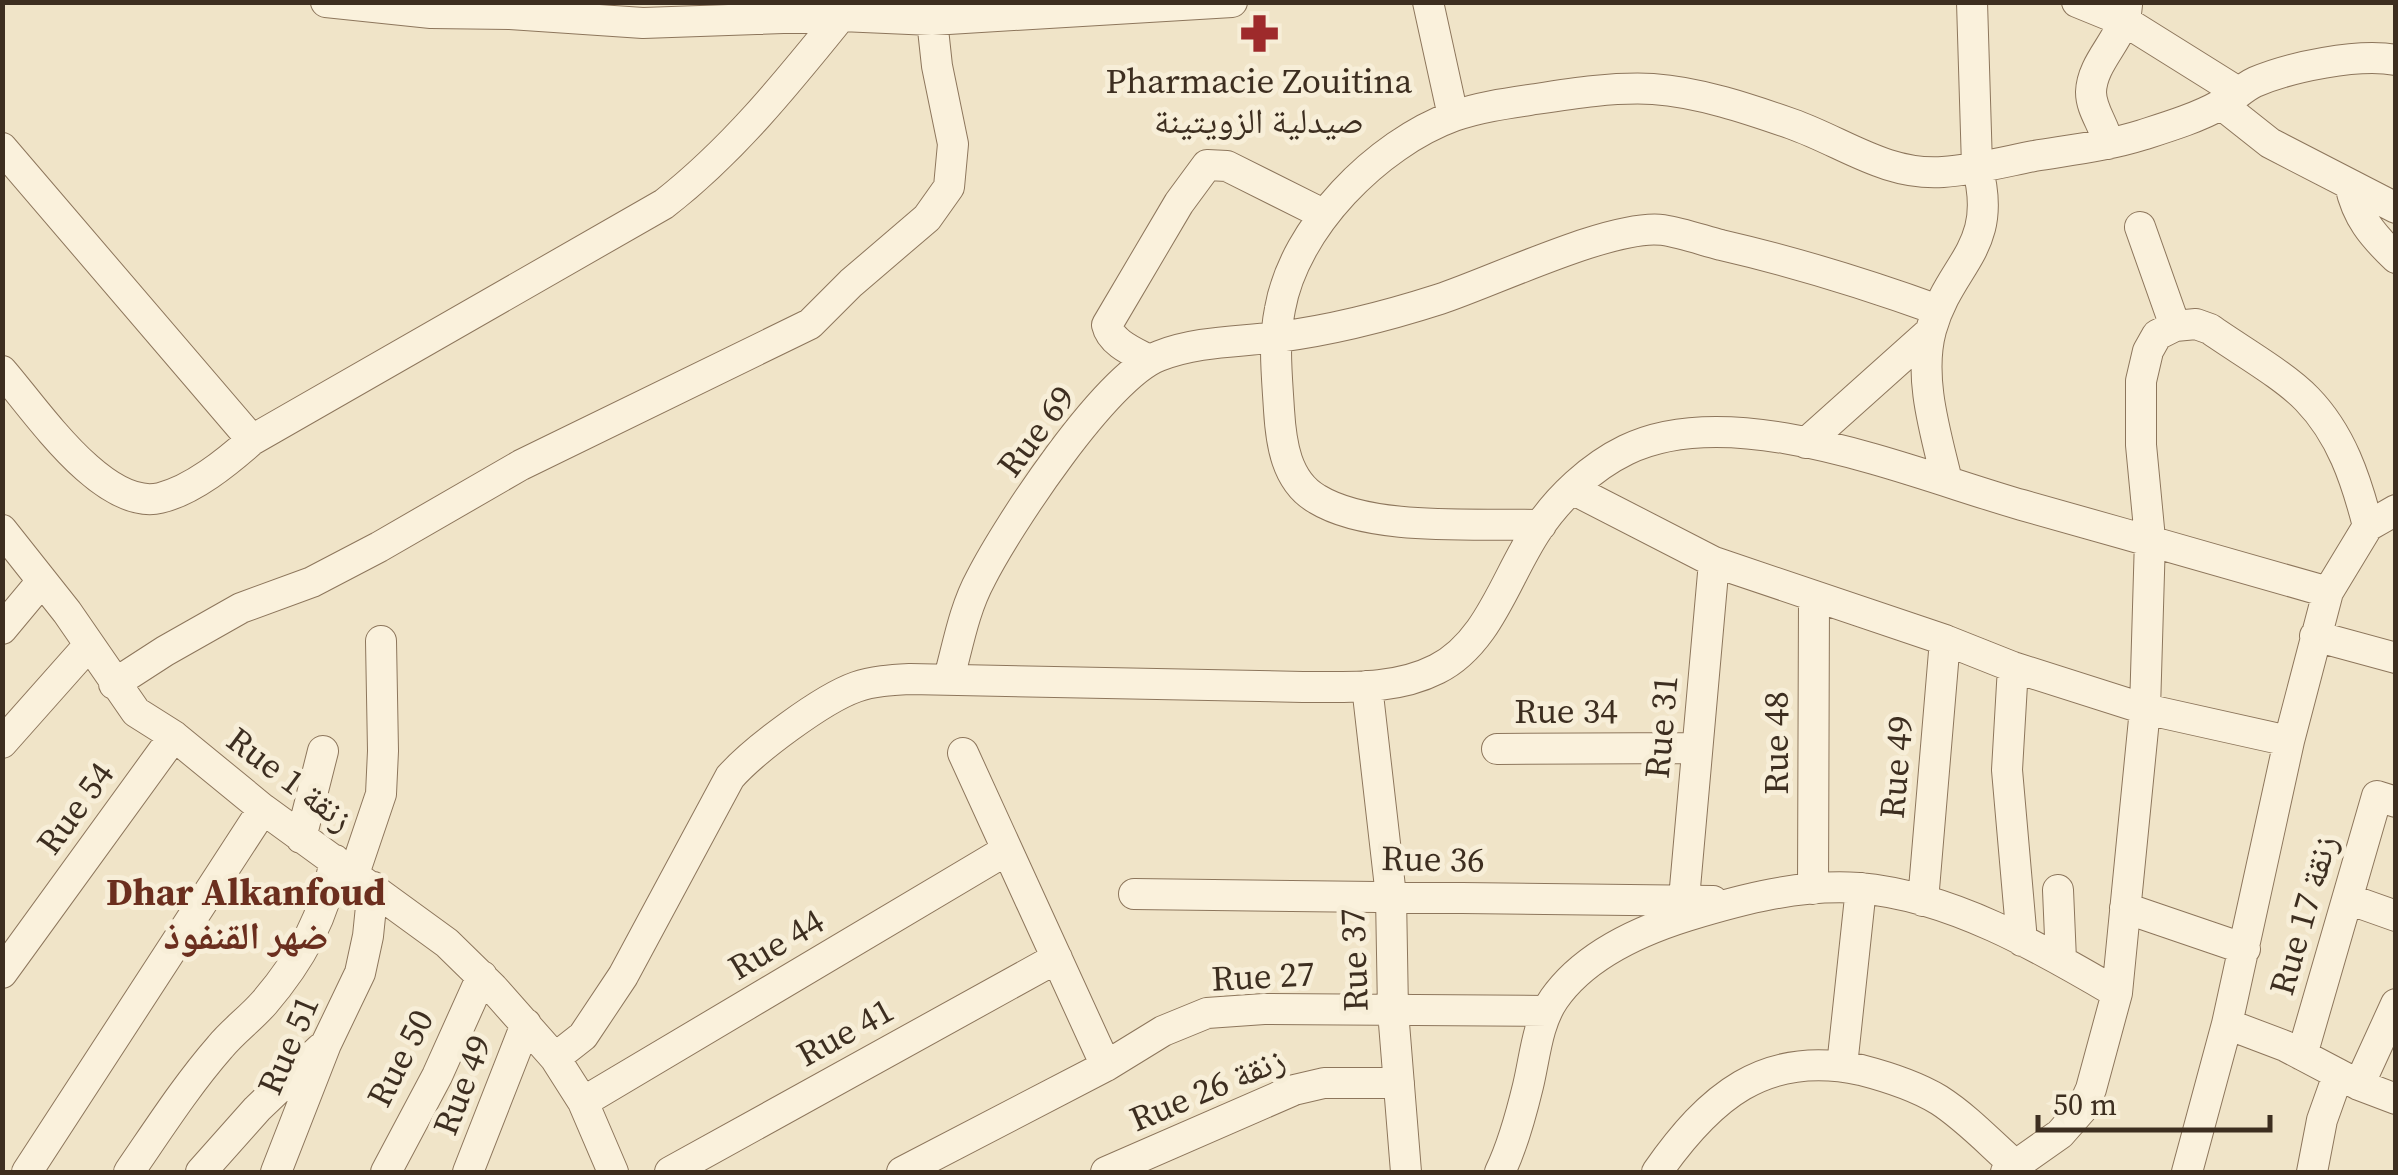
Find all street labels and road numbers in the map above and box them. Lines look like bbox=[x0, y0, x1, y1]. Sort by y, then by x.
street label: Rue 69 bbox=[986, 375, 1086, 487]
street label: Rue 31 bbox=[1633, 673, 1689, 781]
street label: Rue 34 bbox=[1514, 687, 1618, 735]
street label: Rue 48 bbox=[1752, 691, 1800, 795]
street label: Rue 49 bbox=[1868, 713, 1924, 821]
street label: Rue 1 زنقة bbox=[217, 716, 363, 842]
street label: Rue 54 bbox=[25, 752, 125, 864]
street label: Rue 17 زنقة bbox=[2257, 829, 2349, 1001]
street label: Rue 36 bbox=[1381, 834, 1485, 884]
street label: Rue 44 bbox=[719, 897, 833, 991]
street label: Rue 37 bbox=[1328, 907, 1380, 1013]
street label: Rue 27 bbox=[1210, 949, 1316, 1003]
street label: Rue 41 bbox=[788, 986, 902, 1078]
street label: Rue 51 bbox=[246, 988, 330, 1102]
street label: Rue 50 bbox=[355, 1001, 445, 1115]
street label: Rue 49 bbox=[421, 1028, 503, 1142]
street label: Rue 26 زنقة bbox=[1122, 1035, 1292, 1143]

